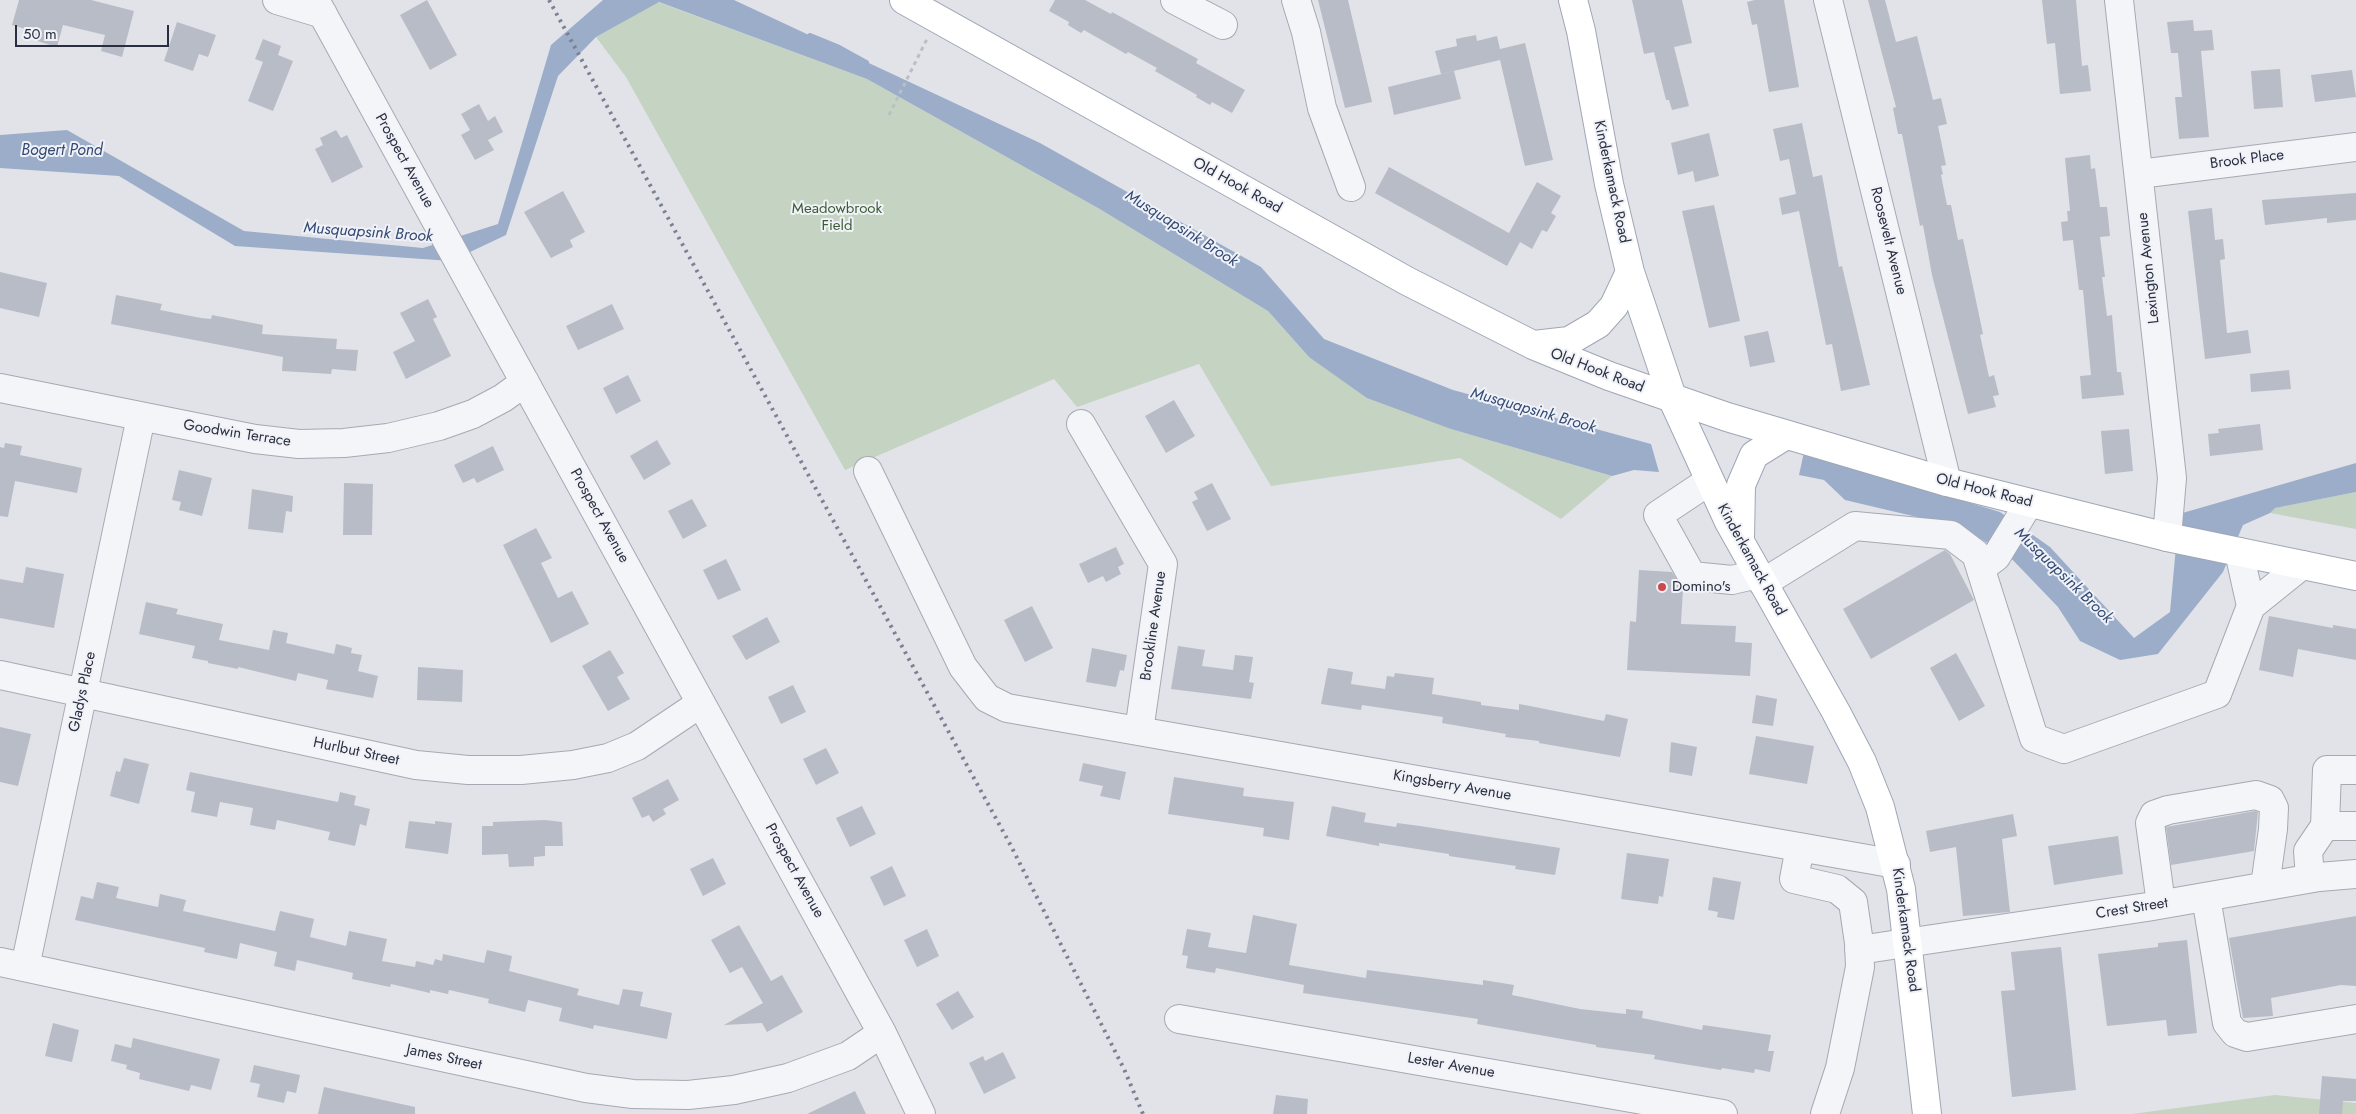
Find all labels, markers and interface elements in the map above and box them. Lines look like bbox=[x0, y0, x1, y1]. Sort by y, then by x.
scale bar bbox=[18, 15, 171, 47]
text: 50 m bbox=[23, 23, 57, 45]
street label: Prospect Avenue bbox=[371, 111, 437, 211]
street label: Kinderkamack Road bbox=[1589, 119, 1633, 245]
water label: Bogert Pond bbox=[21, 141, 103, 161]
street label: Brook Place bbox=[2209, 147, 2285, 173]
street label: Old Hook Road bbox=[1189, 154, 1285, 218]
street label: Roosevelt Avenue bbox=[1866, 185, 1910, 297]
water label: Musquapsink Brook bbox=[1121, 187, 1241, 271]
park label: Meadowbrook Field bbox=[792, 200, 882, 235]
street label: Lexington Avenue bbox=[2134, 211, 2164, 325]
water label: Musquapsink Brook bbox=[303, 219, 433, 247]
street label: Old Hook Road bbox=[1548, 345, 1646, 397]
water label: Musquapsink Brook bbox=[1468, 384, 1598, 438]
street label: Goodwin Terrace bbox=[182, 417, 292, 451]
street label: Prospect Avenue bbox=[566, 466, 632, 566]
street label: Old Hook Road bbox=[1934, 470, 2034, 512]
street label: Kinderkamack Road bbox=[1713, 501, 1789, 619]
water label: Musquapsink Brook bbox=[2010, 524, 2116, 628]
street label: Brookline Avenue bbox=[1137, 570, 1171, 682]
place label: Domino's bbox=[1672, 578, 1730, 596]
marker: Domino's bbox=[1656, 581, 1668, 593]
street label: Gladys Place bbox=[66, 650, 100, 734]
street label: Hurlbut Street bbox=[311, 734, 401, 770]
street label: Kingsberry Avenue bbox=[1392, 767, 1512, 805]
street label: Prospect Avenue bbox=[761, 821, 827, 921]
street label: Kinderkamack Road bbox=[1887, 867, 1923, 993]
street label: Crest Street bbox=[2095, 894, 2169, 924]
street label: James Street bbox=[405, 1041, 483, 1075]
street label: Lester Avenue bbox=[1406, 1049, 1496, 1083]

